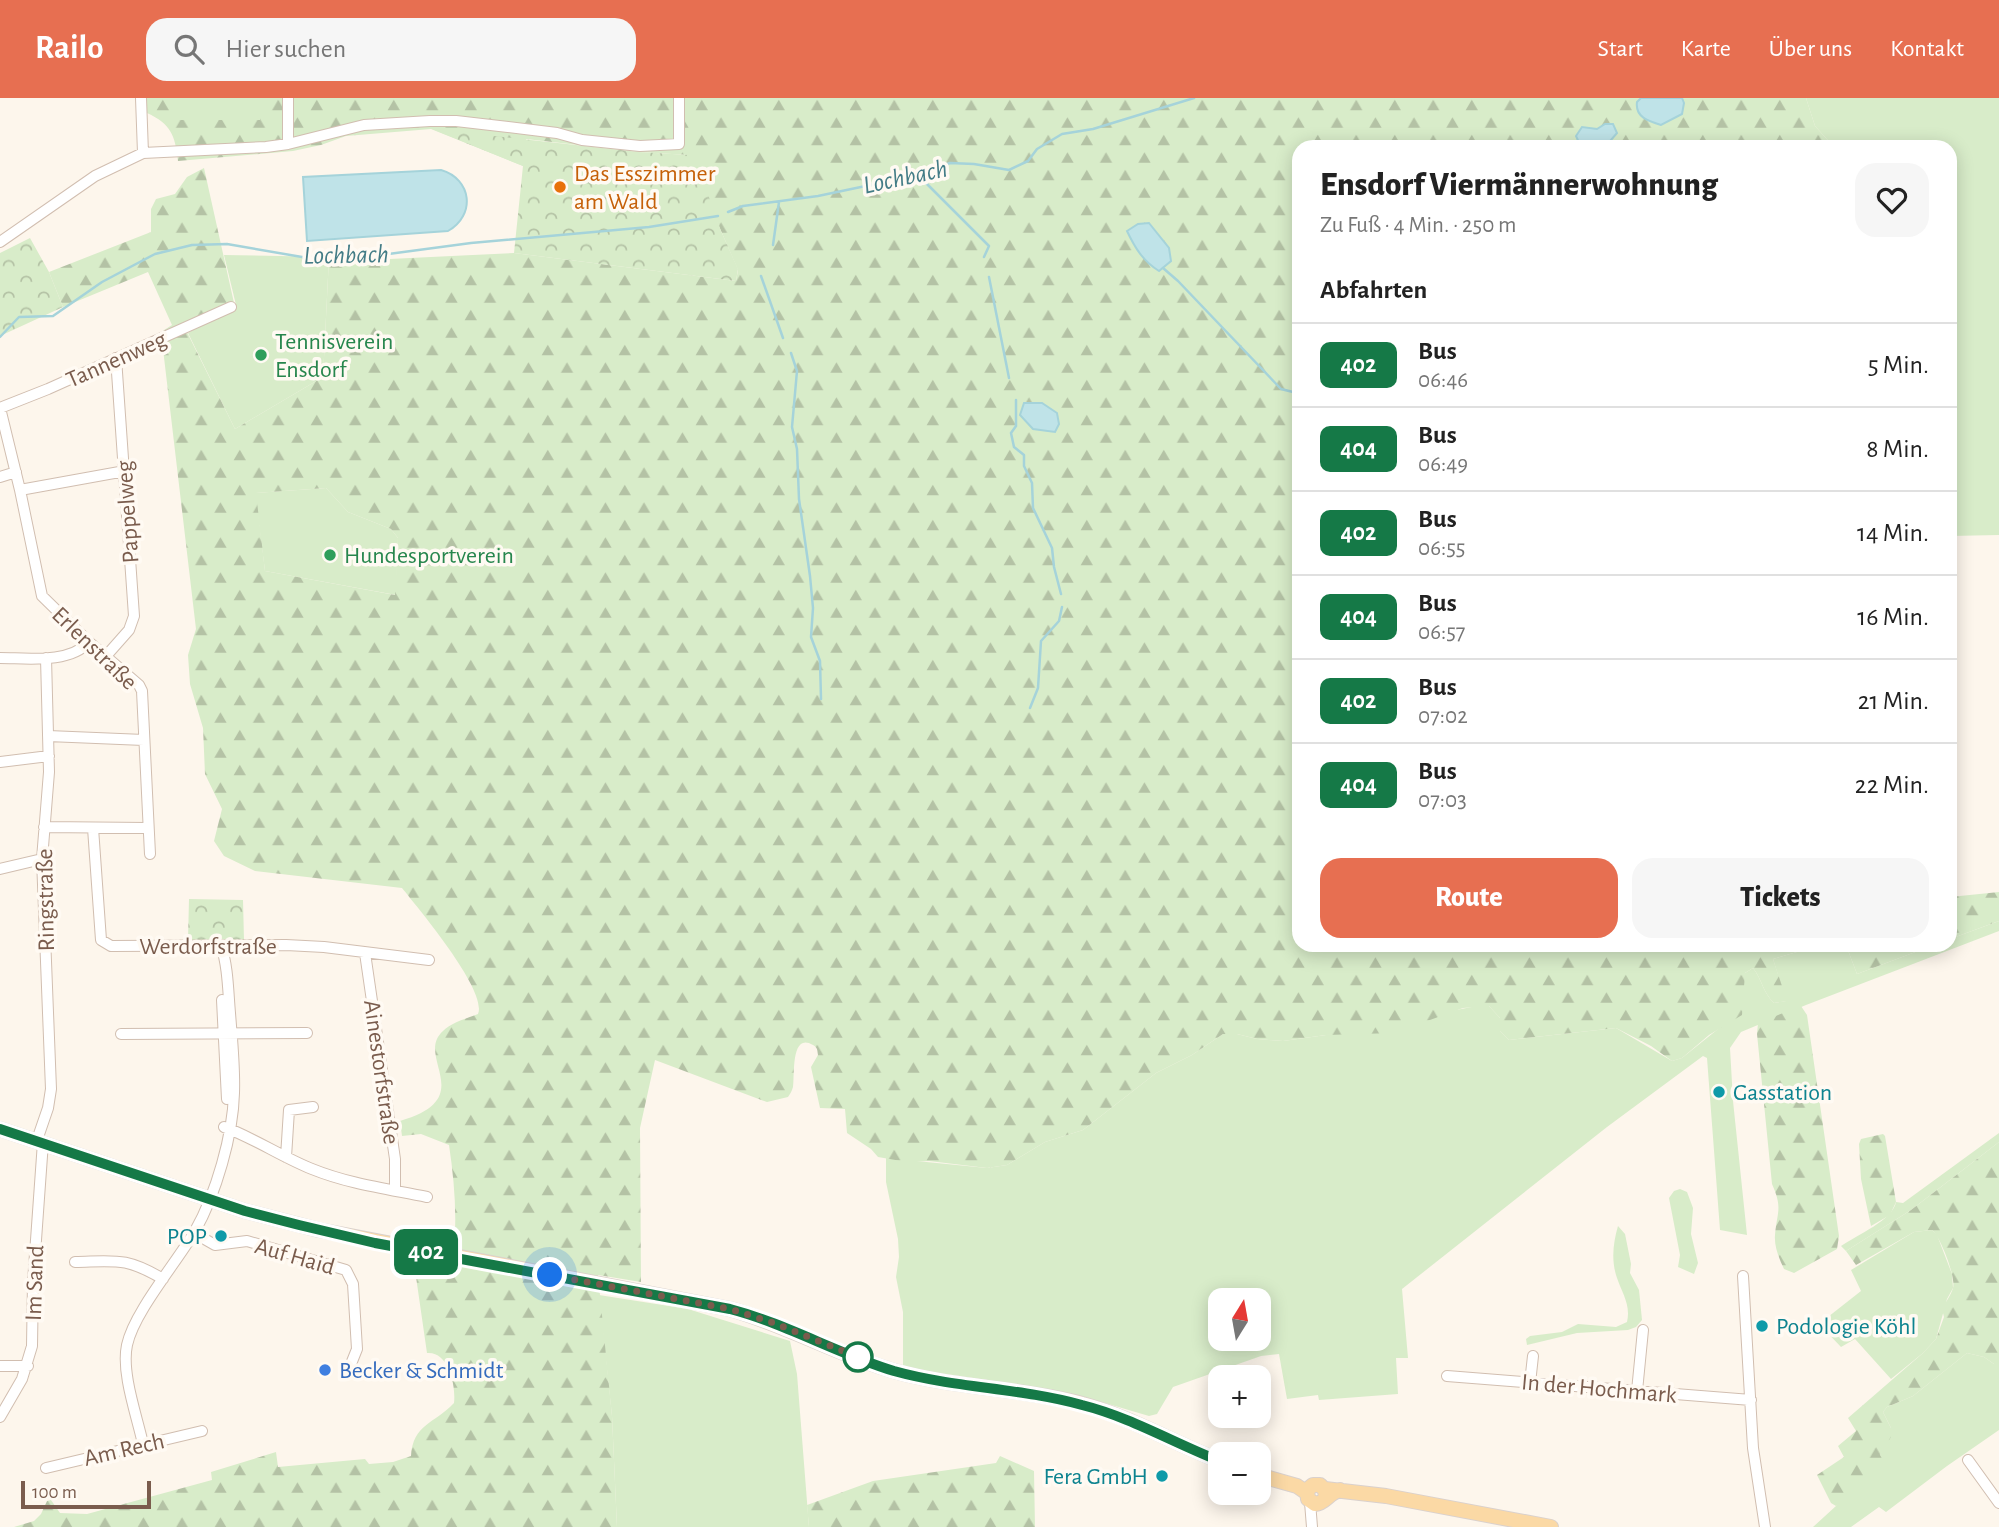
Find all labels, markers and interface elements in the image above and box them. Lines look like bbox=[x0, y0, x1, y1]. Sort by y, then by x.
search box bbox=[146, 18, 636, 81]
icon: search bbox=[170, 30, 208, 68]
text: Railo bbox=[35, 32, 104, 65]
text: Hier suchen bbox=[226, 36, 346, 62]
text: Start bbox=[1598, 37, 1643, 61]
text: Karte bbox=[1681, 37, 1731, 61]
text: Über uns bbox=[1769, 37, 1852, 61]
text: Kontakt bbox=[1890, 37, 1964, 61]
water label: Lochbach bbox=[861, 155, 950, 199]
place label: Das Esszimmer am Wald bbox=[574, 162, 716, 214]
button: heart bbox=[1855, 163, 1929, 237]
text: Ensdorf Viermännerwohnung bbox=[1320, 169, 1718, 202]
marker: Das Esszimmer am Wald bbox=[552, 179, 568, 195]
text: Zu Fuß · 4 Min. · 250 m bbox=[1320, 214, 1517, 237]
water label: Lochbach bbox=[303, 241, 389, 269]
text: Abfahrten bbox=[1320, 277, 1427, 303]
street label: Tannenweg bbox=[63, 327, 170, 393]
place label: Tennisverein Ensdorf bbox=[275, 330, 393, 382]
text: Bus bbox=[1418, 338, 1457, 364]
marker: Tennisverein Ensdorf bbox=[253, 347, 269, 363]
text: 5 Min. bbox=[1868, 352, 1929, 378]
text: 402 bbox=[1341, 353, 1376, 377]
text: 06:46 bbox=[1418, 369, 1468, 392]
text: Bus bbox=[1418, 422, 1457, 448]
text: 8 Min. bbox=[1866, 436, 1929, 462]
text: 404 bbox=[1340, 437, 1377, 461]
text: 06:49 bbox=[1418, 453, 1468, 476]
street label: Pappelweg bbox=[112, 460, 144, 564]
text: Bus bbox=[1418, 506, 1457, 532]
text: 14 Min. bbox=[1857, 520, 1929, 546]
text: 402 bbox=[1341, 521, 1376, 545]
text: 06:55 bbox=[1418, 537, 1465, 560]
place label: Hundesportverein bbox=[344, 544, 514, 568]
marker: Hundesportverein bbox=[322, 547, 338, 563]
text: Bus bbox=[1418, 590, 1457, 616]
street label: Erlenstraße bbox=[47, 603, 141, 695]
text: 16 Min. bbox=[1857, 604, 1929, 630]
text: 404 bbox=[1340, 605, 1377, 629]
text: 06:57 bbox=[1418, 621, 1465, 644]
text: Bus bbox=[1418, 674, 1457, 700]
text: 21 Min. bbox=[1858, 688, 1929, 714]
text: 402 bbox=[1341, 689, 1376, 713]
text: 07:02 bbox=[1418, 705, 1468, 728]
text: Bus bbox=[1418, 758, 1457, 784]
text: 22 Min. bbox=[1855, 772, 1929, 798]
text: 404 bbox=[1340, 773, 1377, 797]
text: 07:03 bbox=[1418, 789, 1467, 812]
street label: Ringstraße bbox=[33, 848, 59, 952]
button: Route bbox=[1320, 858, 1618, 938]
button: Tickets bbox=[1632, 858, 1929, 938]
street label: Werdorfstraße bbox=[139, 935, 277, 959]
street label: Ainestorfstraße bbox=[359, 998, 403, 1146]
place label: Gasstation bbox=[1733, 1081, 1832, 1105]
marker: Gasstation bbox=[1711, 1084, 1727, 1100]
place label: POP bbox=[167, 1225, 207, 1249]
marker: POP bbox=[213, 1228, 229, 1244]
line badge: 402 bbox=[386, 1229, 466, 1275]
street label: Auf Haid bbox=[252, 1234, 337, 1280]
text: 402 bbox=[408, 1240, 444, 1264]
street label: Im Sand bbox=[22, 1245, 48, 1321]
your location bbox=[532, 1257, 567, 1292]
north arrow bbox=[1208, 1288, 1270, 1351]
map controls bbox=[1208, 1288, 1271, 1505]
place label: Podologie Köhl bbox=[1776, 1315, 1916, 1339]
marker: Podologie Köhl bbox=[1754, 1318, 1770, 1334]
unlabelled marker bbox=[843, 1342, 873, 1372]
place label: Becker & Schmidt bbox=[339, 1359, 504, 1383]
marker: Becker & Schmidt bbox=[317, 1362, 333, 1378]
button: + bbox=[1208, 1365, 1271, 1428]
street label: In der Hochmark bbox=[1520, 1370, 1678, 1408]
street label: Am Rech bbox=[82, 1429, 167, 1471]
button: − bbox=[1208, 1442, 1271, 1505]
place label: Fera GmbH bbox=[1043, 1465, 1148, 1489]
marker: Fera GmbH bbox=[1154, 1468, 1170, 1484]
scale bar bbox=[21, 1478, 150, 1510]
text: 100 m bbox=[32, 1483, 77, 1502]

